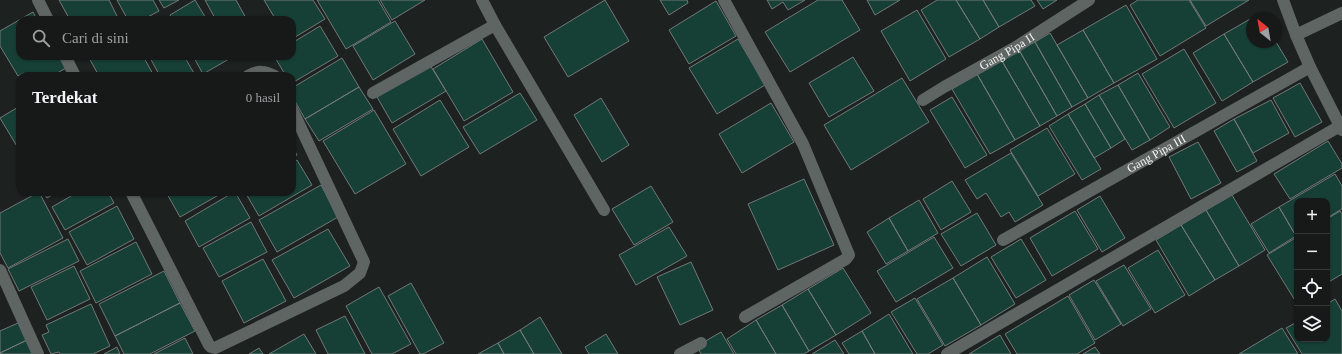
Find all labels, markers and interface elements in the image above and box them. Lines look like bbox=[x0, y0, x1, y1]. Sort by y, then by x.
north arrow bbox=[1246, 12, 1282, 48]
search box bbox=[16, 16, 296, 60]
icon: search bbox=[30, 27, 52, 49]
text: Cari di sini bbox=[62, 30, 129, 46]
street label: Gang Pipa II bbox=[977, 30, 1037, 73]
text: Terdekat bbox=[32, 88, 98, 107]
text: 0 hasil bbox=[246, 90, 280, 105]
street label: Gang Pipa III bbox=[1124, 131, 1188, 176]
map controls bbox=[1294, 198, 1330, 342]
button: + bbox=[1294, 198, 1330, 234]
button: − bbox=[1294, 234, 1330, 270]
button: locate bbox=[1294, 270, 1330, 306]
button: layers bbox=[1294, 306, 1330, 342]

